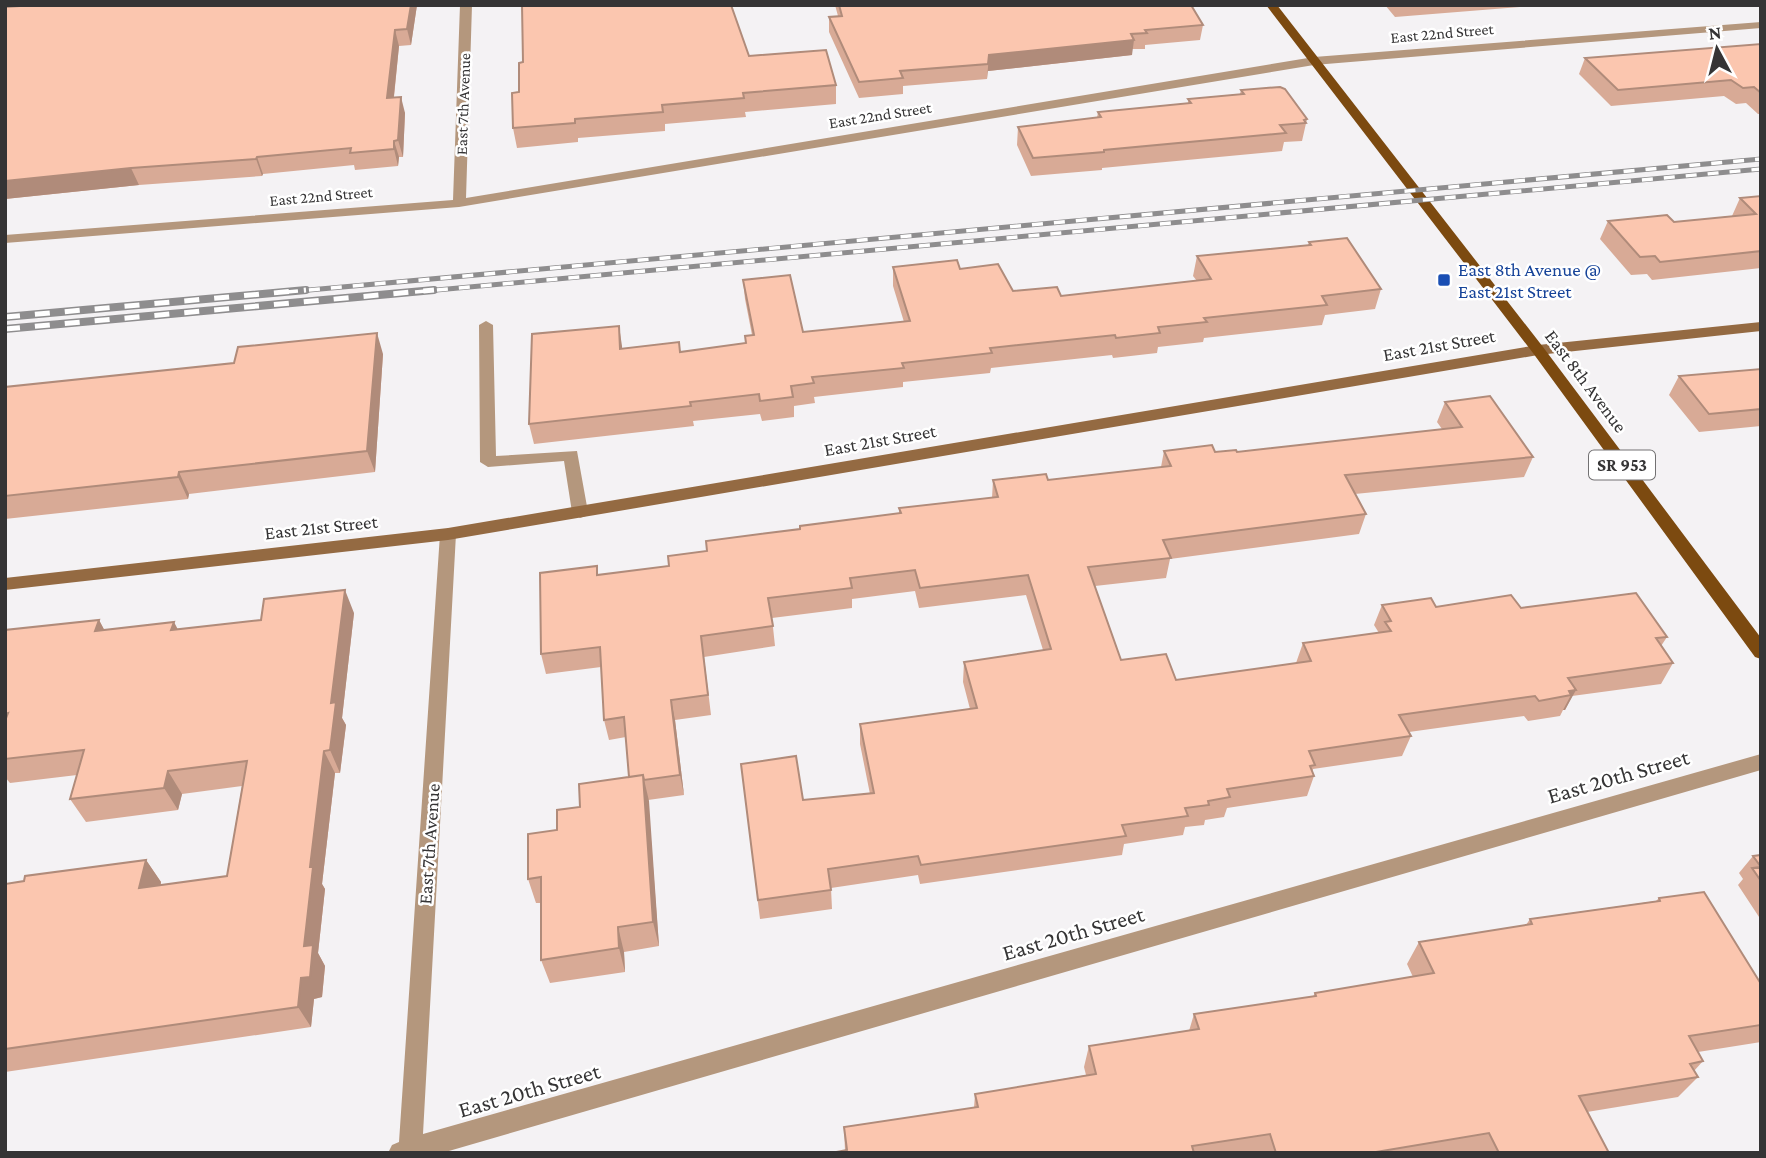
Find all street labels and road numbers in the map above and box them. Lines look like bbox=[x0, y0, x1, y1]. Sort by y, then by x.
street label: East 22nd Street bbox=[1390, 20, 1495, 46]
street label: East 7th Avenue bbox=[453, 53, 473, 155]
street label: East 22nd Street bbox=[828, 98, 933, 131]
street label: East 22nd Street bbox=[269, 183, 374, 209]
street label: East 21st Street bbox=[1381, 325, 1497, 365]
street label: East 8th Avenue bbox=[1541, 326, 1631, 436]
street label: East 21st Street bbox=[822, 420, 938, 460]
road number: SR 953 bbox=[1589, 450, 1655, 480]
street label: East 21st Street bbox=[263, 511, 379, 543]
street label: East 20th Street bbox=[1544, 743, 1692, 809]
street label: East 7th Avenue bbox=[414, 783, 444, 905]
street label: East 20th Street bbox=[999, 900, 1147, 966]
street label: East 20th Street bbox=[455, 1057, 603, 1123]

